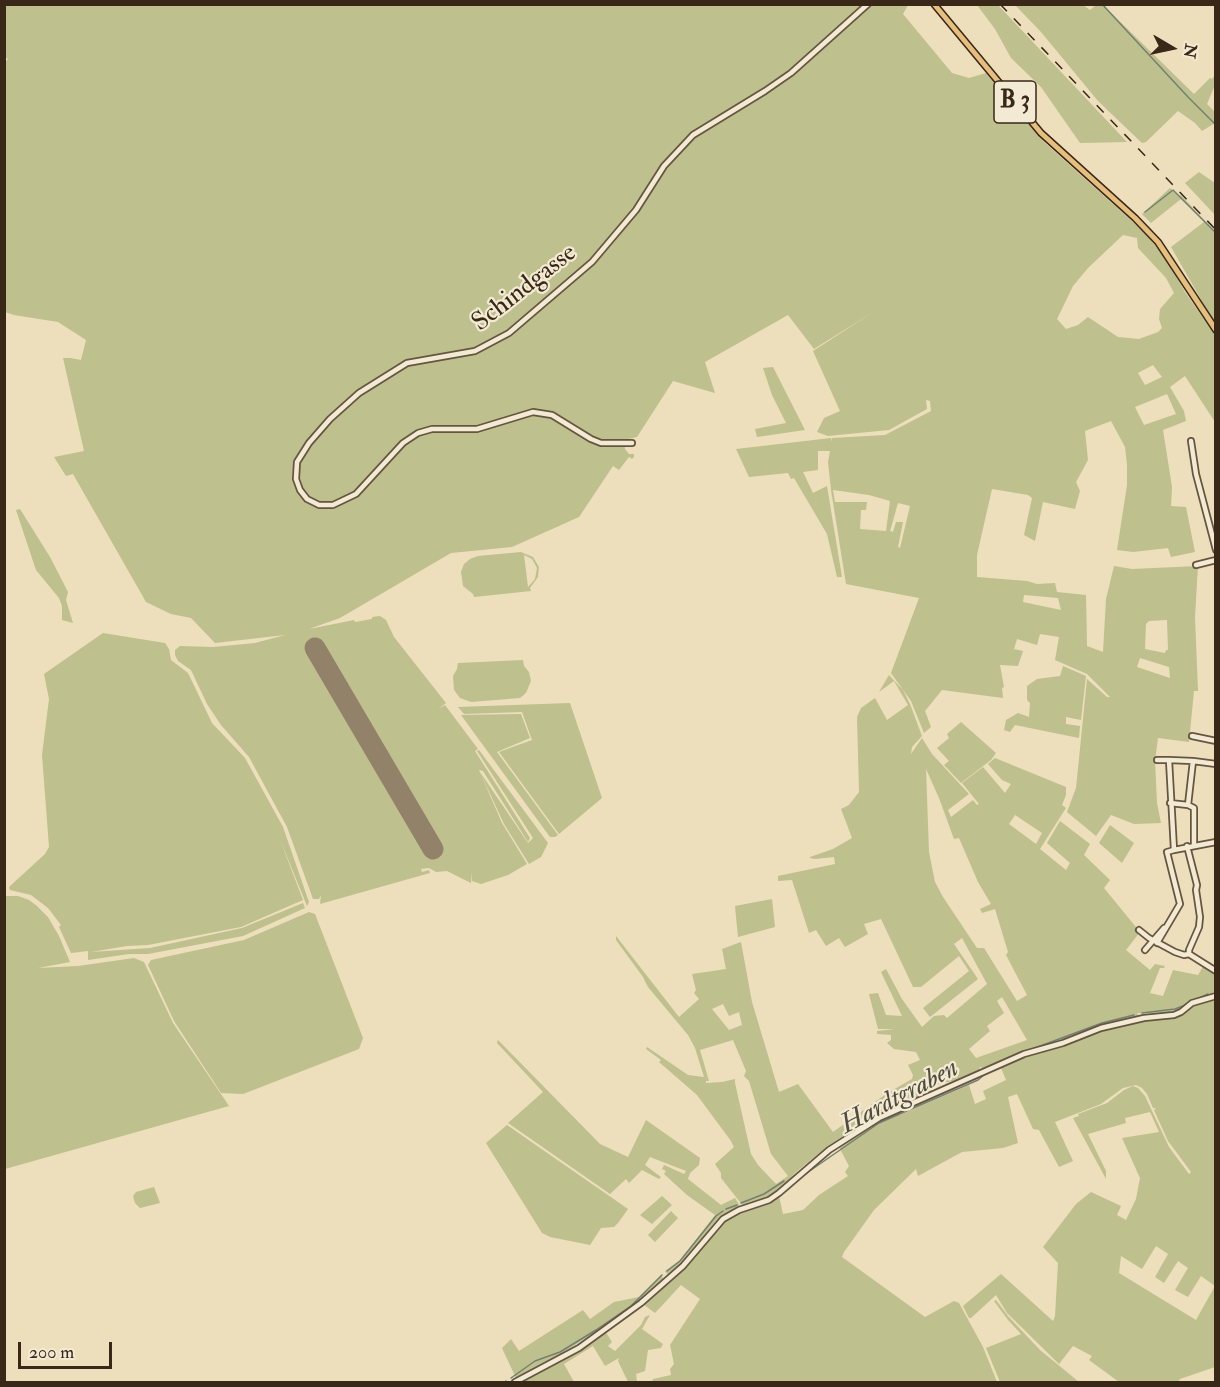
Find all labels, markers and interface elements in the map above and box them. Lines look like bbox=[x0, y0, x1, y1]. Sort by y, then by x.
north arrow bbox=[1142, 18, 1202, 78]
text: N bbox=[1179, 42, 1201, 59]
road number: B 3 bbox=[994, 81, 1036, 123]
street label: Schindgasse bbox=[467, 239, 583, 339]
water label: Hardtgraben bbox=[835, 1053, 965, 1143]
scale bar bbox=[21, 1330, 116, 1368]
text: 200 m bbox=[29, 1341, 74, 1364]

